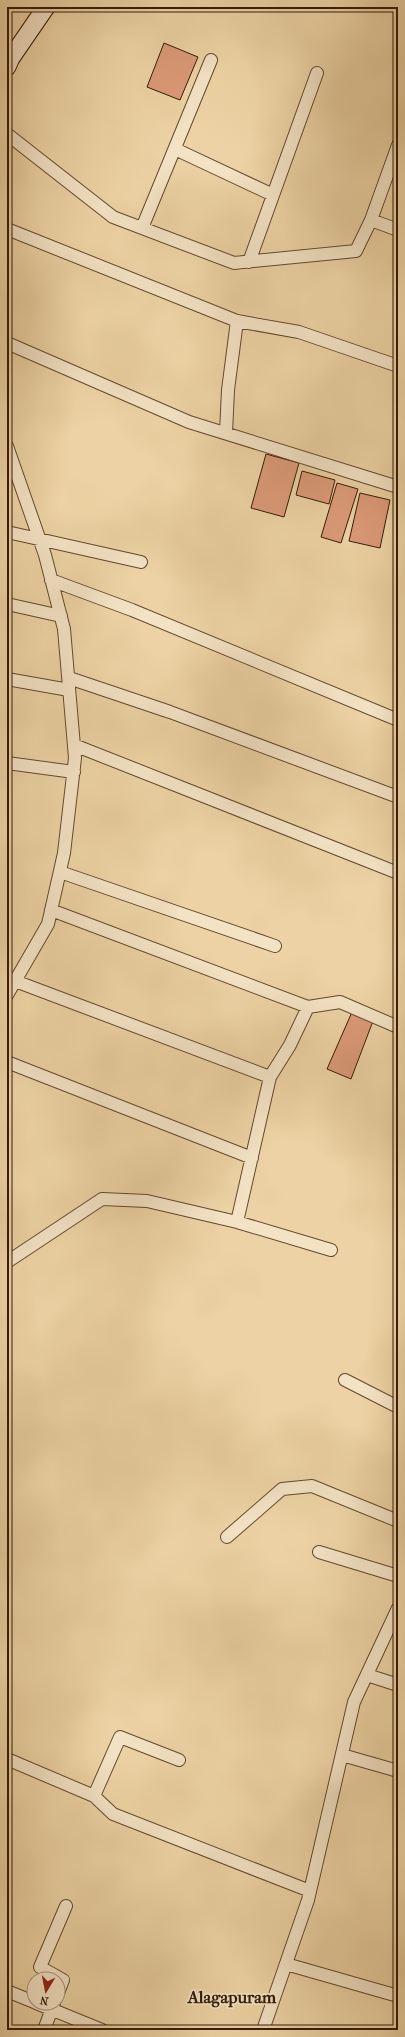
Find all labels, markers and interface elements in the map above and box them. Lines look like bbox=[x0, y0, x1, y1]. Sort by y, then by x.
north arrow bbox=[26, 1971, 66, 2011]
district label: Alagapuram bbox=[187, 1987, 277, 2008]
text: N bbox=[38, 1993, 50, 2007]

